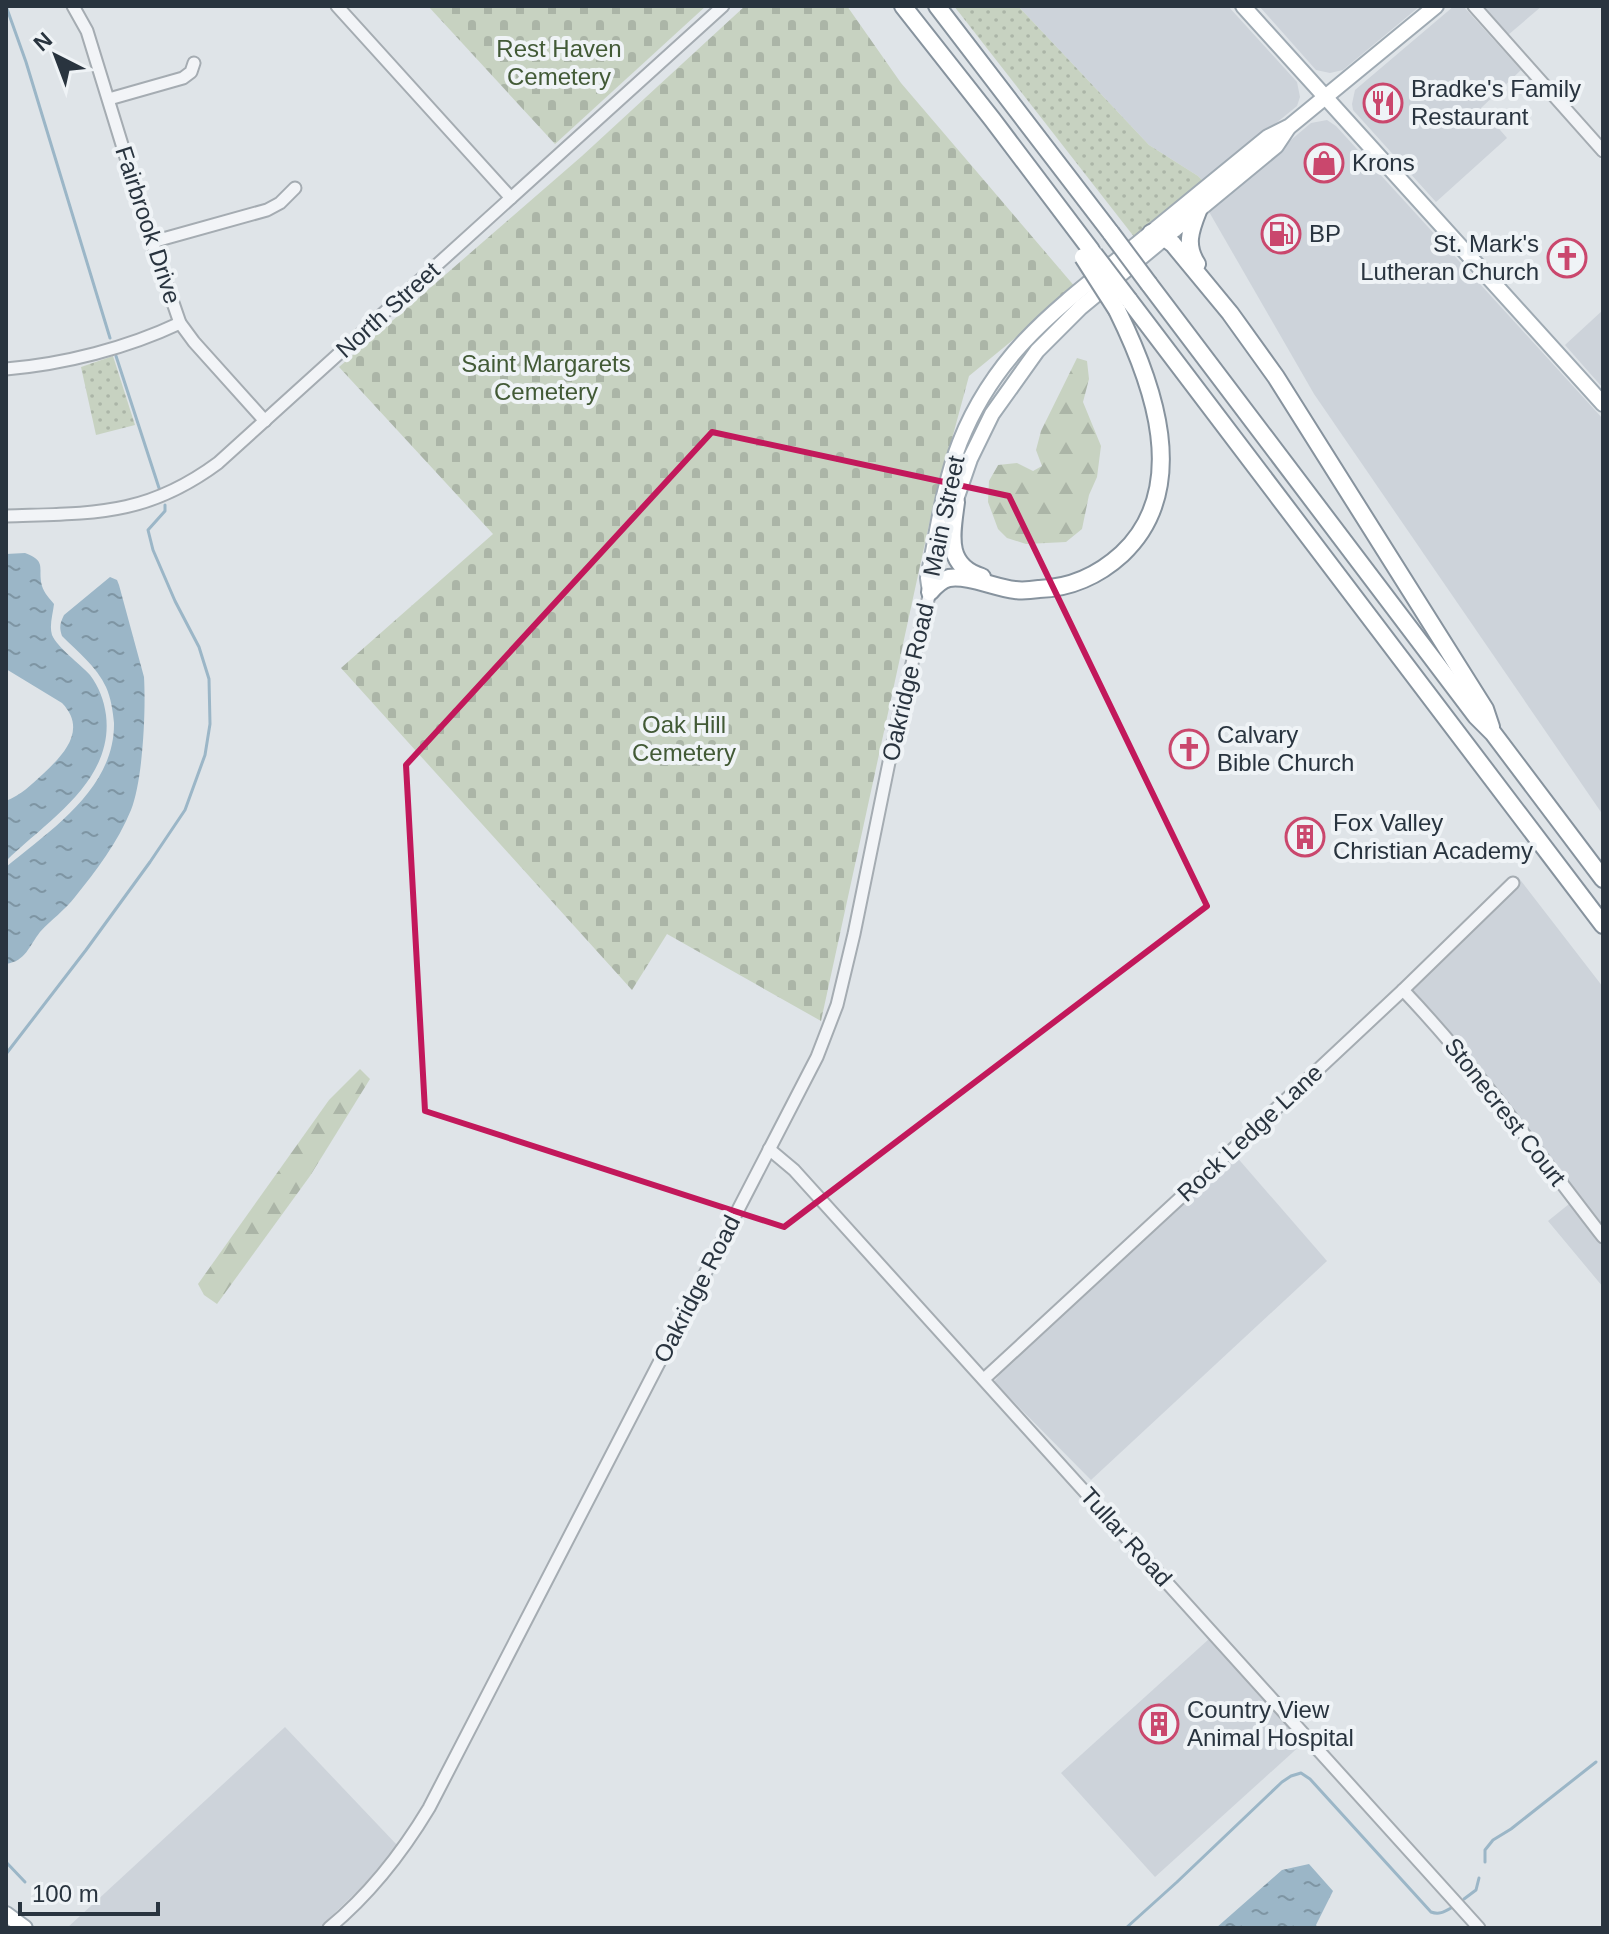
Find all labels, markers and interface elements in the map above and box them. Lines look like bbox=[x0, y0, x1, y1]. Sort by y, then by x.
north arrow bbox=[16, 16, 96, 96]
text: N bbox=[29, 27, 57, 56]
park label: Rest Haven Cemetery bbox=[496, 35, 622, 90]
place label: Bradke's Family Restaurant bbox=[1411, 75, 1581, 130]
restaurant icon: Bradke's Family Restaurant bbox=[1362, 82, 1404, 124]
shop icon: Krons bbox=[1303, 142, 1345, 184]
street label: Fairbrook Drive bbox=[110, 143, 187, 307]
place label: Krons bbox=[1352, 149, 1415, 176]
fuel station icon: BP bbox=[1260, 213, 1302, 255]
place label: BP bbox=[1309, 220, 1341, 247]
place label: St. Mark's Lutheran Church bbox=[1360, 230, 1539, 285]
church icon: St. Mark's Lutheran Church bbox=[1546, 237, 1588, 279]
street label: North Street bbox=[331, 256, 445, 363]
park label: Saint Margarets Cemetery bbox=[461, 350, 631, 405]
street label: Main Street bbox=[918, 453, 970, 579]
street label: Oakridge Road bbox=[876, 600, 939, 764]
park label: Oak Hill Cemetery bbox=[632, 711, 736, 766]
place label: Calvary Bible Church bbox=[1217, 721, 1354, 776]
church icon: Calvary Bible Church bbox=[1168, 728, 1210, 770]
place label: Fox Valley Christian Academy bbox=[1333, 809, 1533, 864]
building icon: Fox Valley Christian Academy bbox=[1284, 816, 1326, 858]
street label: Stonecrest Court bbox=[1439, 1032, 1572, 1191]
street label: Rock Ledge Lane bbox=[1172, 1059, 1328, 1207]
street label: Oakridge Road bbox=[648, 1211, 745, 1367]
street label: Tullar Road bbox=[1075, 1482, 1178, 1591]
place label: Country View Animal Hospital bbox=[1187, 1696, 1354, 1751]
building icon: Country View Animal Hospital bbox=[1138, 1703, 1180, 1745]
scale bar bbox=[20, 1866, 158, 1916]
text: 100 m bbox=[32, 1880, 99, 1907]

